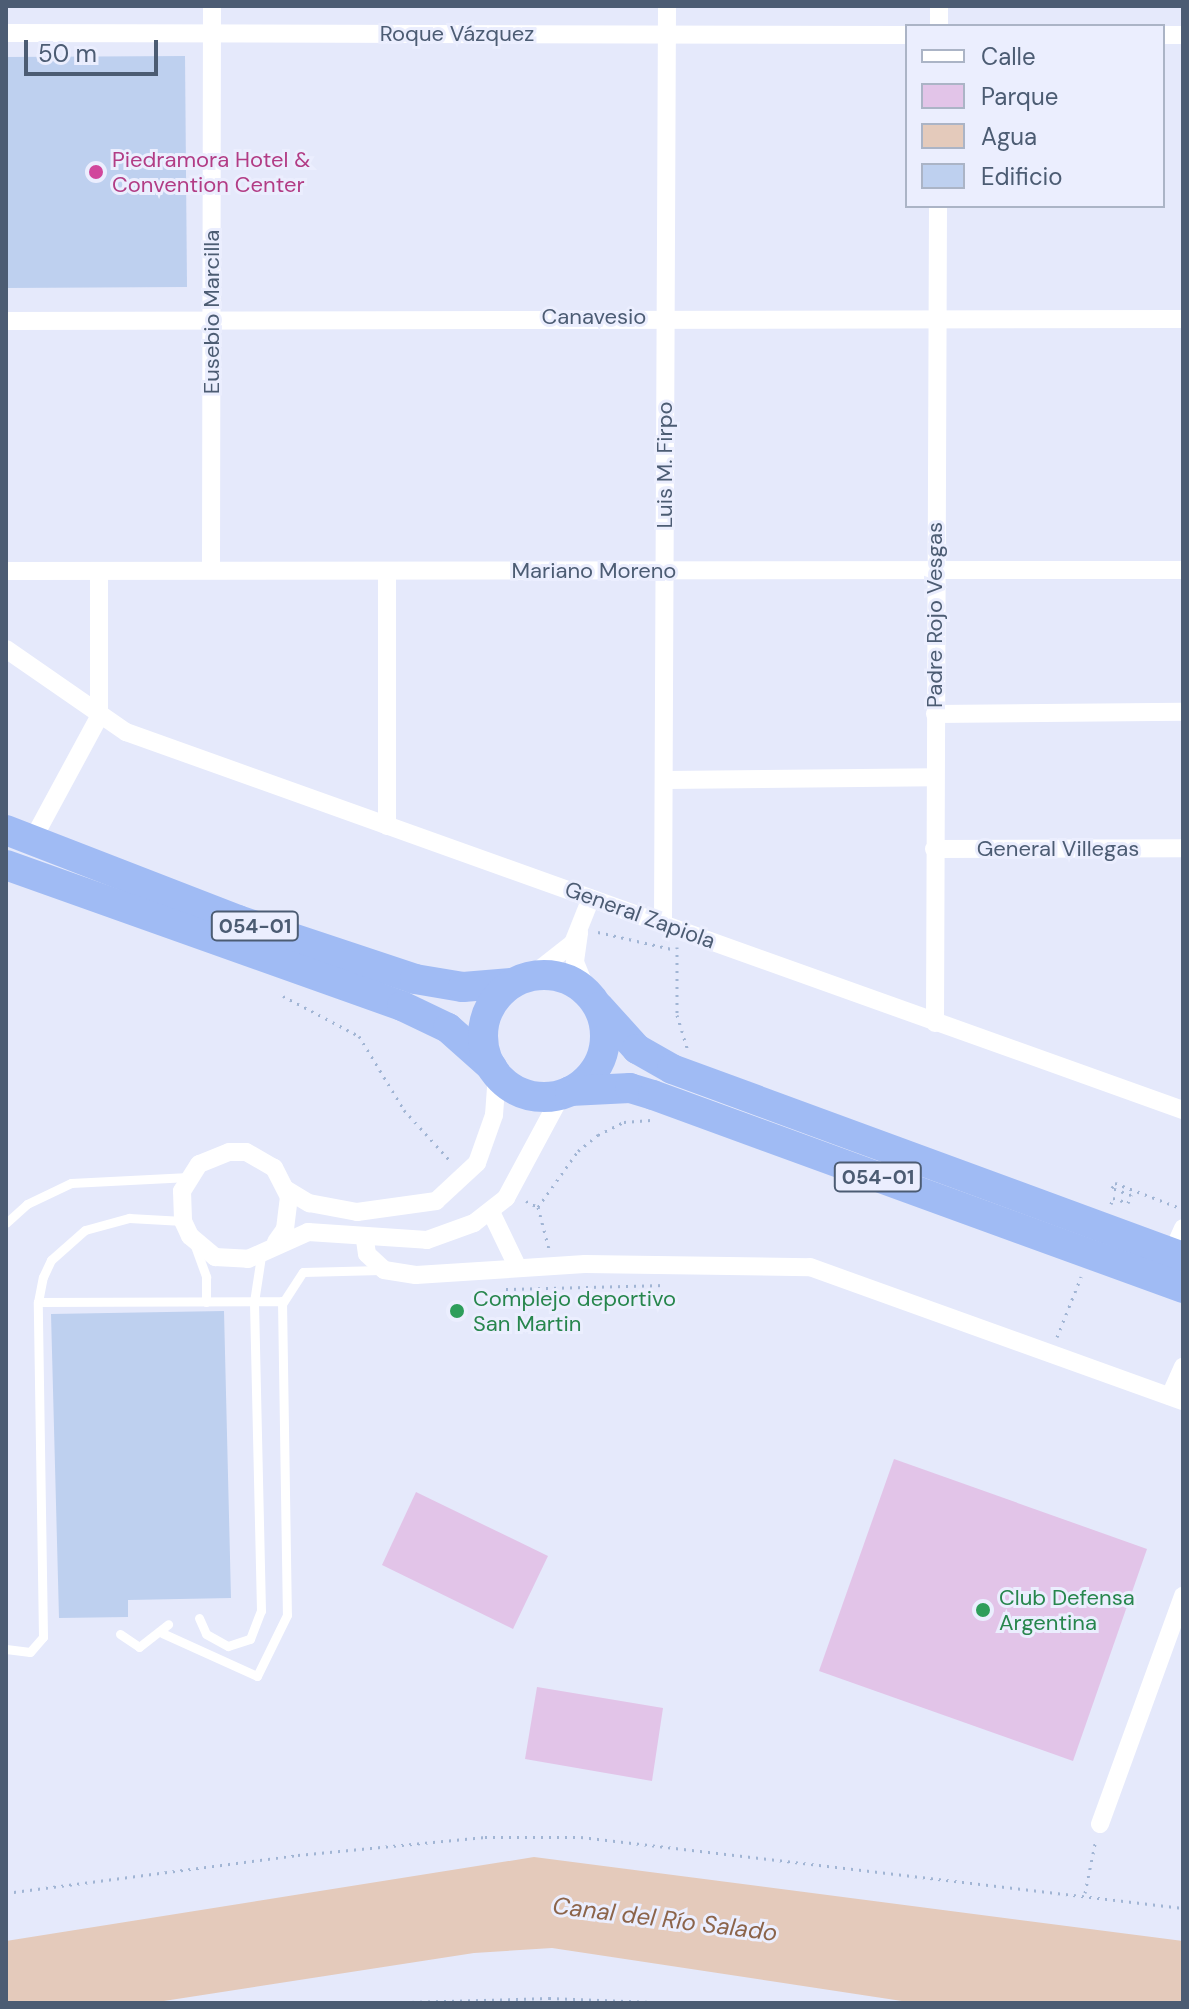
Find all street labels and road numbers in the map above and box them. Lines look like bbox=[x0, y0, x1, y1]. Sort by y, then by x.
street label: Roque Vázquez bbox=[380, 21, 534, 47]
street label: Eusebio Marcilla bbox=[199, 230, 225, 394]
street label: Canavesio bbox=[542, 304, 646, 330]
street label: Luis M. Firpo bbox=[652, 401, 678, 529]
street label: Padre Rojo Vesgas bbox=[922, 522, 948, 708]
street label: Mariano Moreno bbox=[512, 558, 676, 584]
street label: General Villegas bbox=[977, 836, 1139, 862]
street label: General Zapiola bbox=[561, 876, 719, 954]
road number: 054-01 bbox=[209, 910, 301, 942]
road number: 054-01 bbox=[832, 1161, 924, 1193]

